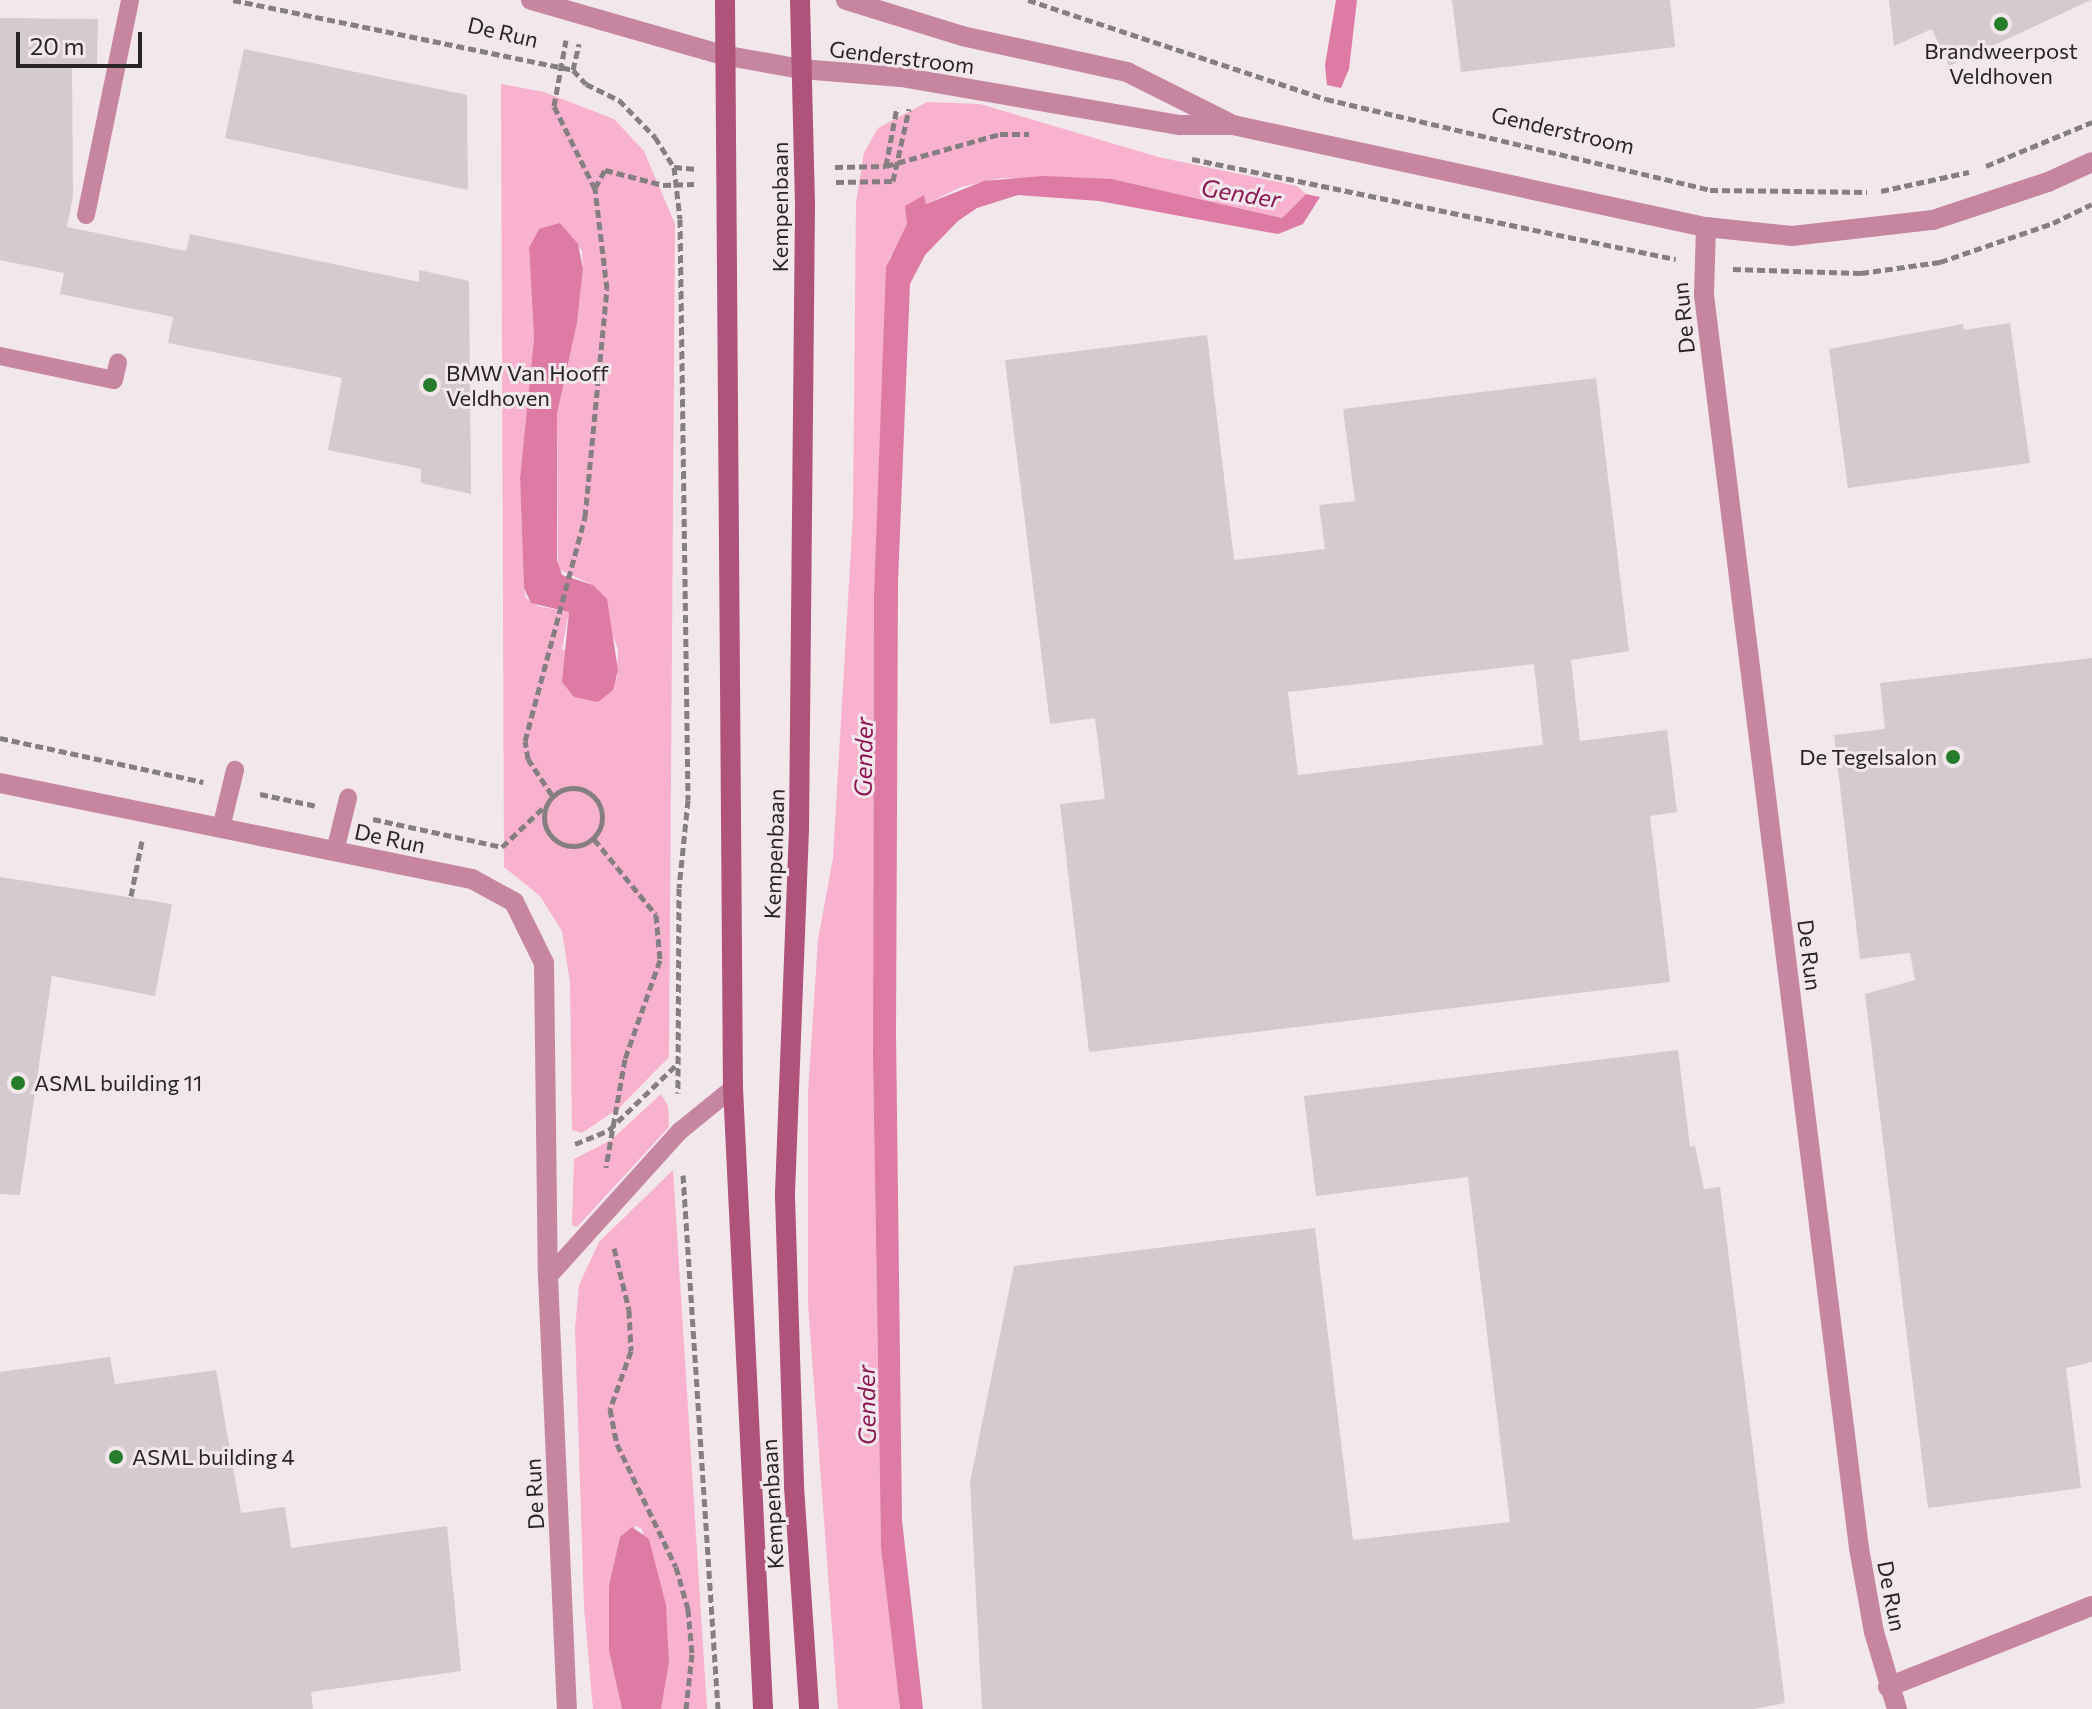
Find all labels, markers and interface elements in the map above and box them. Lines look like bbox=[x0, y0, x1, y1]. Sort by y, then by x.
street label: De Run bbox=[465, 11, 541, 53]
marker: Brandweerpost Veldhoven bbox=[1992, 15, 2010, 33]
scale bar bbox=[20, 16, 146, 66]
text: 20 m bbox=[30, 31, 84, 60]
street label: Genderstroom bbox=[828, 35, 976, 79]
place label: Brandweerpost Veldhoven bbox=[1924, 37, 2078, 88]
street label: Genderstroom bbox=[1489, 101, 1637, 159]
street label: Kempenbaan bbox=[767, 142, 793, 272]
water label: Gender bbox=[1199, 173, 1283, 213]
street label: De Run bbox=[1666, 281, 1700, 355]
place label: BMW Van Hooff Veldhoven bbox=[446, 359, 609, 410]
marker: BMW Van Hooff Veldhoven bbox=[421, 376, 439, 394]
water label: Gender bbox=[848, 717, 878, 797]
place label: De Tegelsalon bbox=[1799, 744, 1937, 770]
marker: De Tegelsalon bbox=[1944, 748, 1962, 766]
street label: Kempenbaan bbox=[759, 788, 789, 920]
street label: De Run bbox=[352, 818, 428, 858]
street label: De Run bbox=[1793, 918, 1827, 992]
place label: ASML building 11 bbox=[34, 1070, 202, 1096]
marker: ASML building 11 bbox=[9, 1074, 27, 1092]
water label: Gender bbox=[851, 1365, 881, 1445]
street label: Kempenbaan bbox=[755, 1438, 789, 1570]
place label: ASML building 4 bbox=[132, 1444, 295, 1470]
marker: ASML building 4 bbox=[107, 1448, 125, 1466]
street label: De Run bbox=[519, 1458, 549, 1530]
street label: De Run bbox=[1872, 1558, 1912, 1634]

